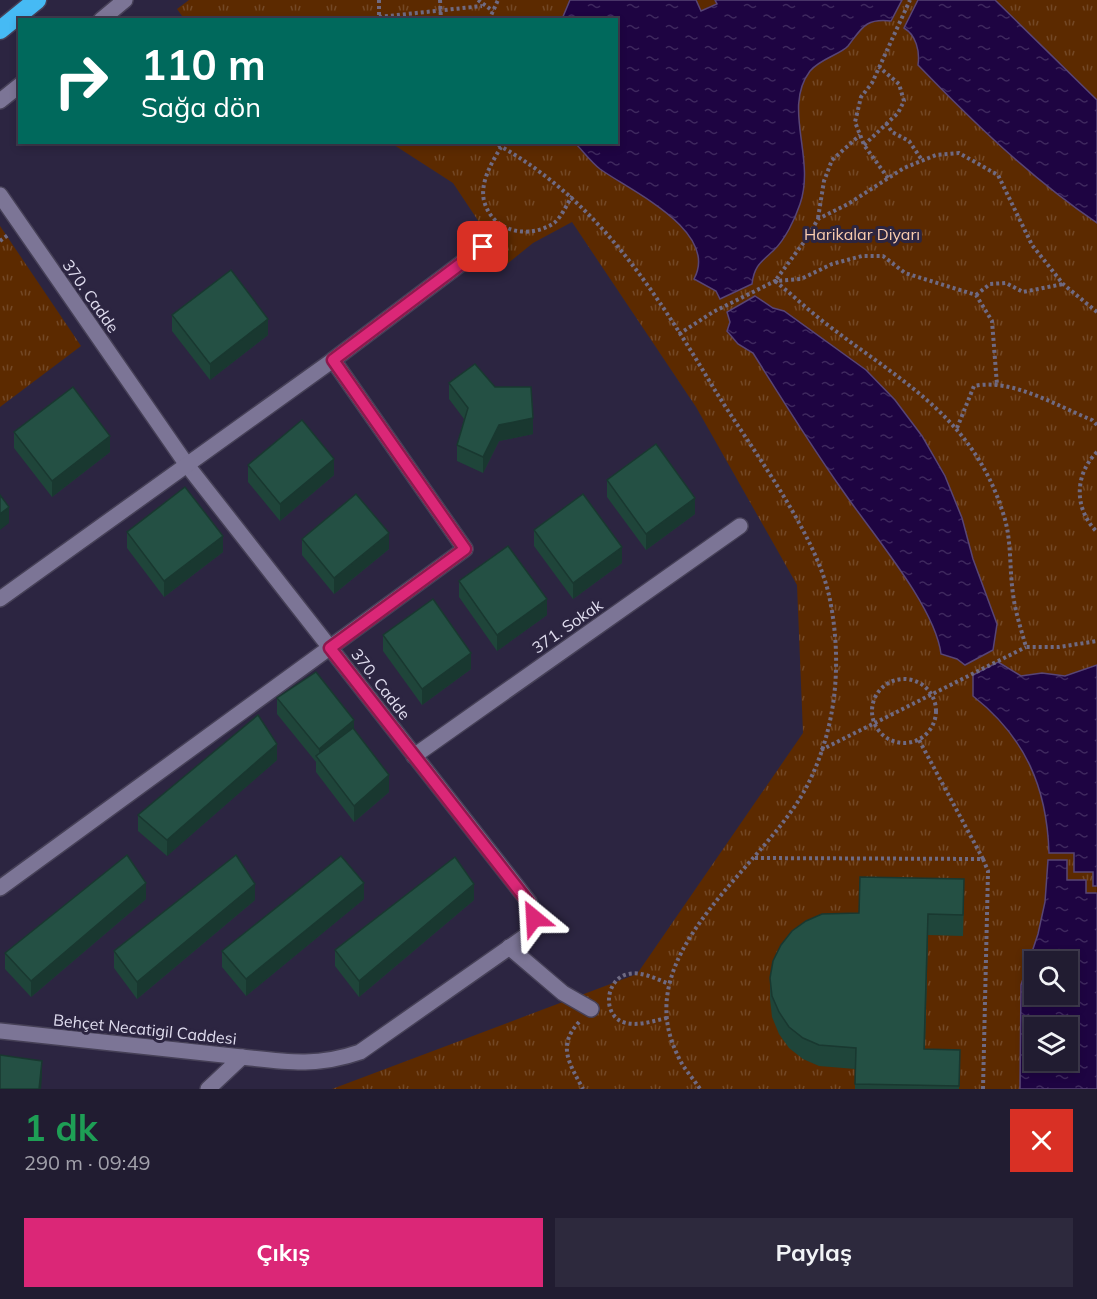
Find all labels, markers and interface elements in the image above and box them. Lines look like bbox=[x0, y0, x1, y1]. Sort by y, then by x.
text: 110 m bbox=[141, 38, 266, 91]
icon: right bbox=[42, 42, 120, 120]
text: Sağa dön bbox=[141, 90, 261, 124]
pin bbox=[457, 221, 508, 272]
park label: Harikalar Diyarı bbox=[804, 224, 920, 244]
icon: arrive bbox=[466, 230, 499, 263]
street label: 370. Cadde bbox=[58, 256, 124, 336]
street label: 371. Sokak bbox=[528, 594, 607, 658]
street label: 370. Cadde bbox=[347, 644, 415, 724]
position arrow bbox=[502, 886, 566, 950]
map controls bbox=[1024, 951, 1078, 1071]
button: search bbox=[1024, 951, 1078, 1005]
street label: Behçet Necatigil Caddesi bbox=[52, 1009, 238, 1049]
button: layers bbox=[1024, 1017, 1078, 1071]
text: 1 dk bbox=[24, 1105, 98, 1150]
button: close bbox=[1010, 1109, 1073, 1172]
text: 290 m · 09:49 bbox=[24, 1150, 150, 1175]
button: Çıkış bbox=[24, 1218, 543, 1287]
button: Paylaş bbox=[555, 1218, 1073, 1287]

